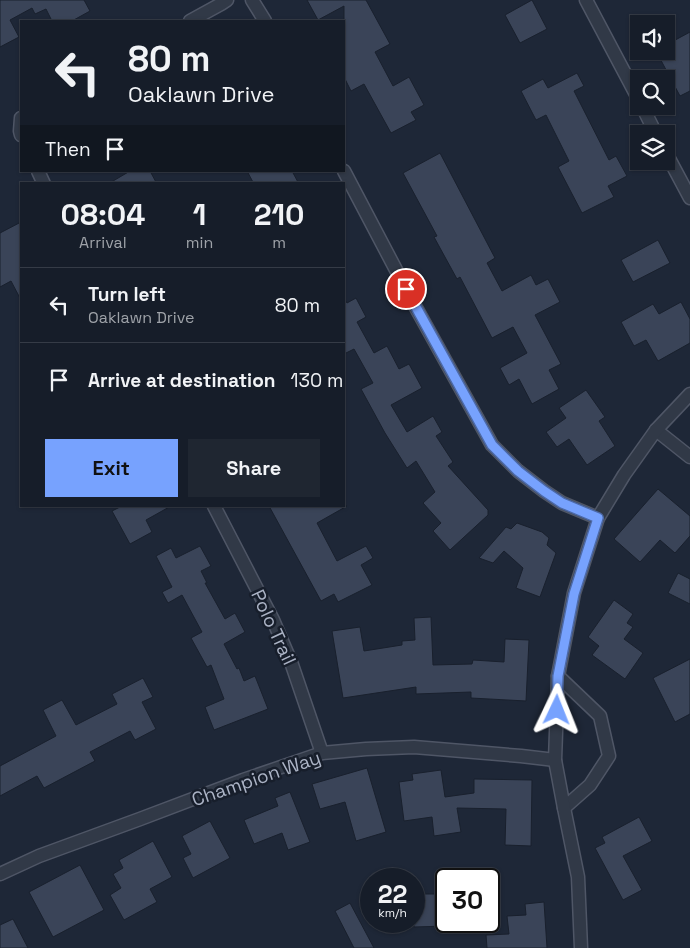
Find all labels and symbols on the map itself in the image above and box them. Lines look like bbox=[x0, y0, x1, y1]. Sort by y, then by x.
pin bbox=[385, 268, 427, 310]
street label: Polo Trail bbox=[245, 585, 302, 669]
position arrow bbox=[530, 683, 582, 735]
street label: Champion Way bbox=[188, 745, 324, 812]
speed limit sign: 30 bbox=[435, 868, 500, 933]

